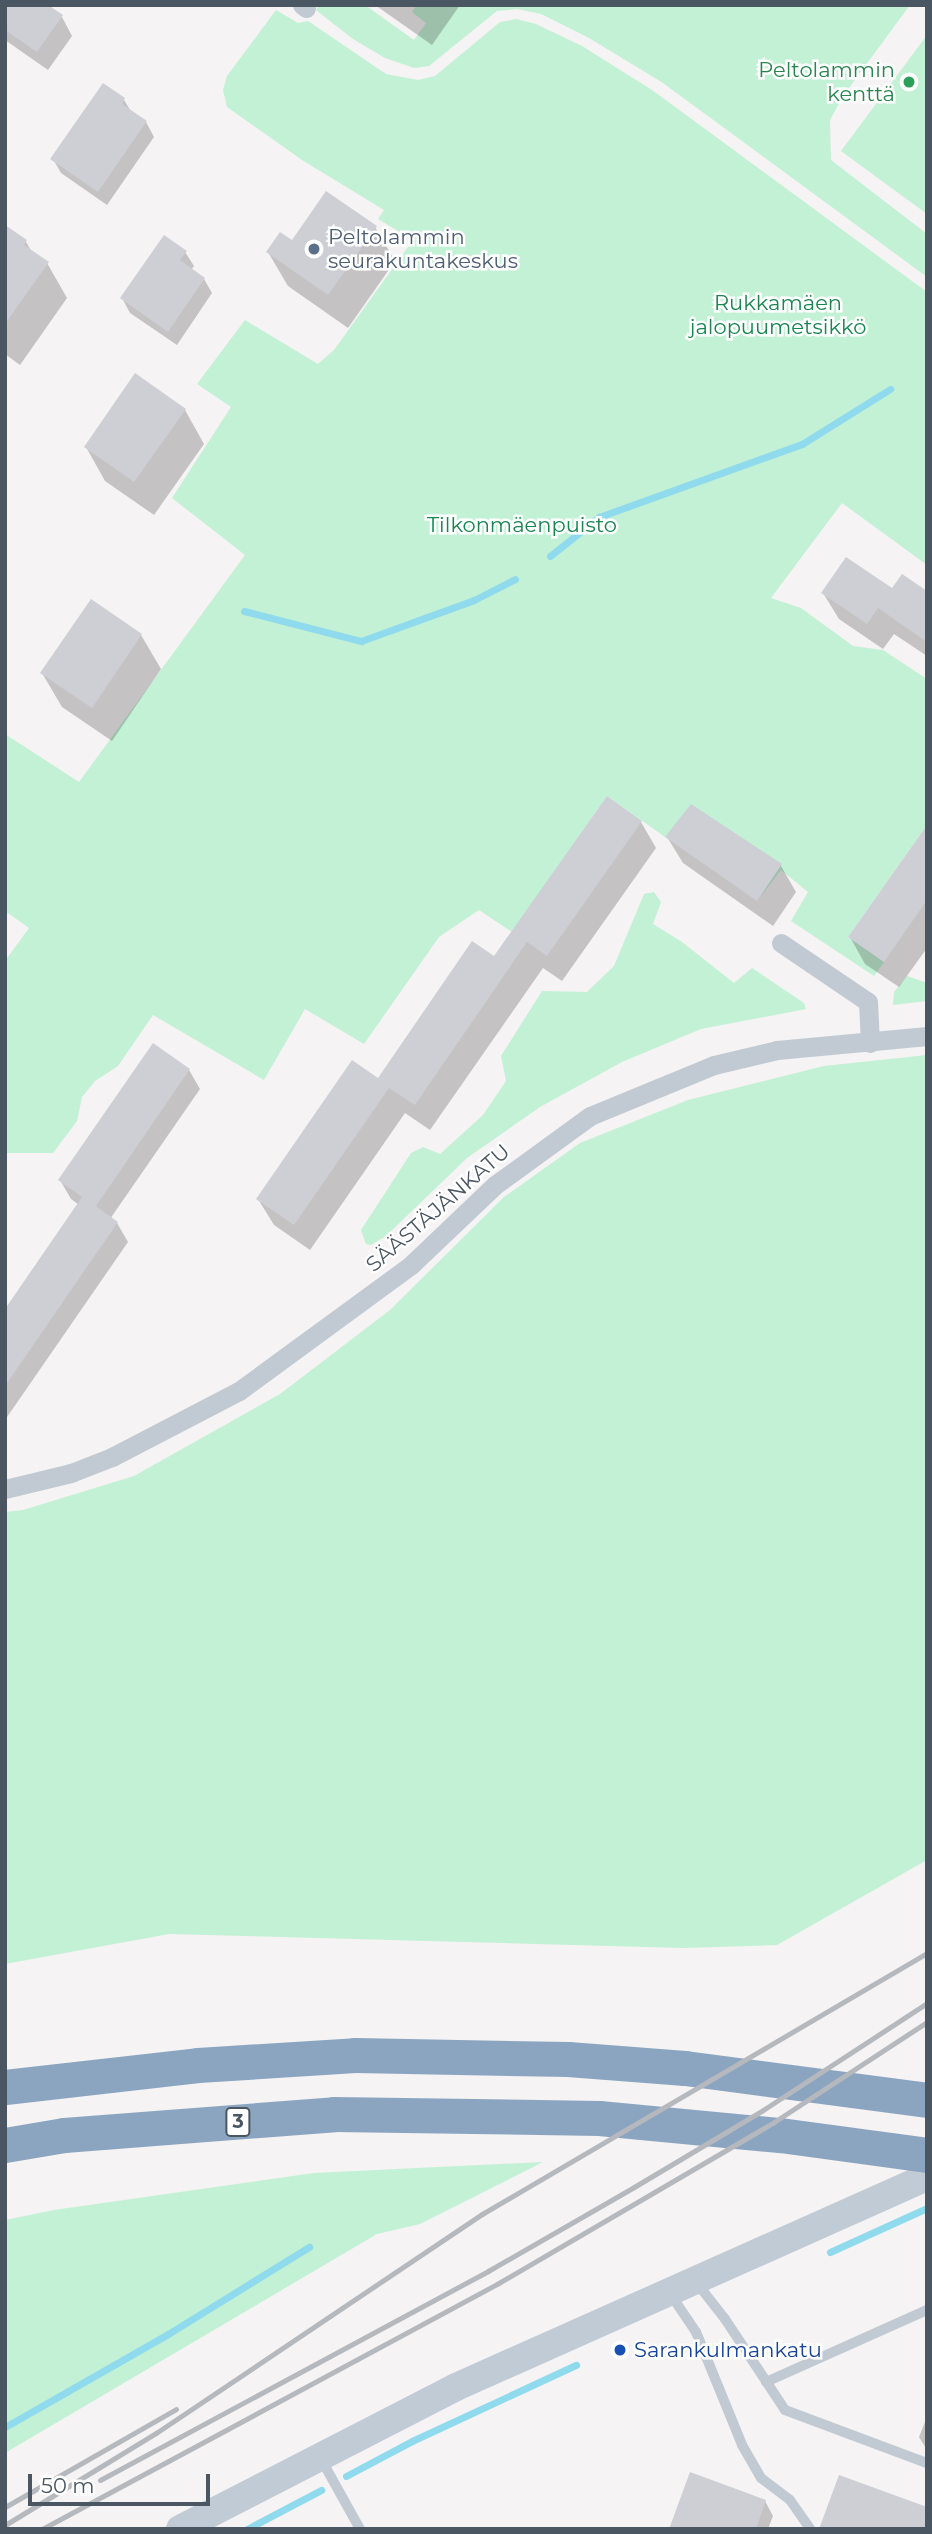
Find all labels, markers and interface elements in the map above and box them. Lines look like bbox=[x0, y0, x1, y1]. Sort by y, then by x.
place label: Peltolammin kenttä bbox=[758, 57, 895, 107]
marker: Peltolammin kenttä bbox=[901, 74, 917, 90]
place label: Peltolammin seurakuntakeskus bbox=[328, 224, 518, 274]
marker: Peltolammin seurakuntakeskus bbox=[306, 241, 322, 257]
park label: Rukkamäen jalopuumetsikkö bbox=[690, 290, 866, 340]
park label: Tilkonmäenpuisto bbox=[427, 512, 617, 538]
street label: SÄÄSTÄJÄNKATU bbox=[361, 1139, 515, 1277]
road number: 3 bbox=[224, 2106, 252, 2138]
place label: Sarankulmankatu bbox=[634, 2337, 822, 2363]
marker: Sarankulmankatu bbox=[612, 2342, 628, 2358]
scale bar bbox=[32, 2460, 214, 2504]
text: 50 m bbox=[41, 2473, 95, 2498]

